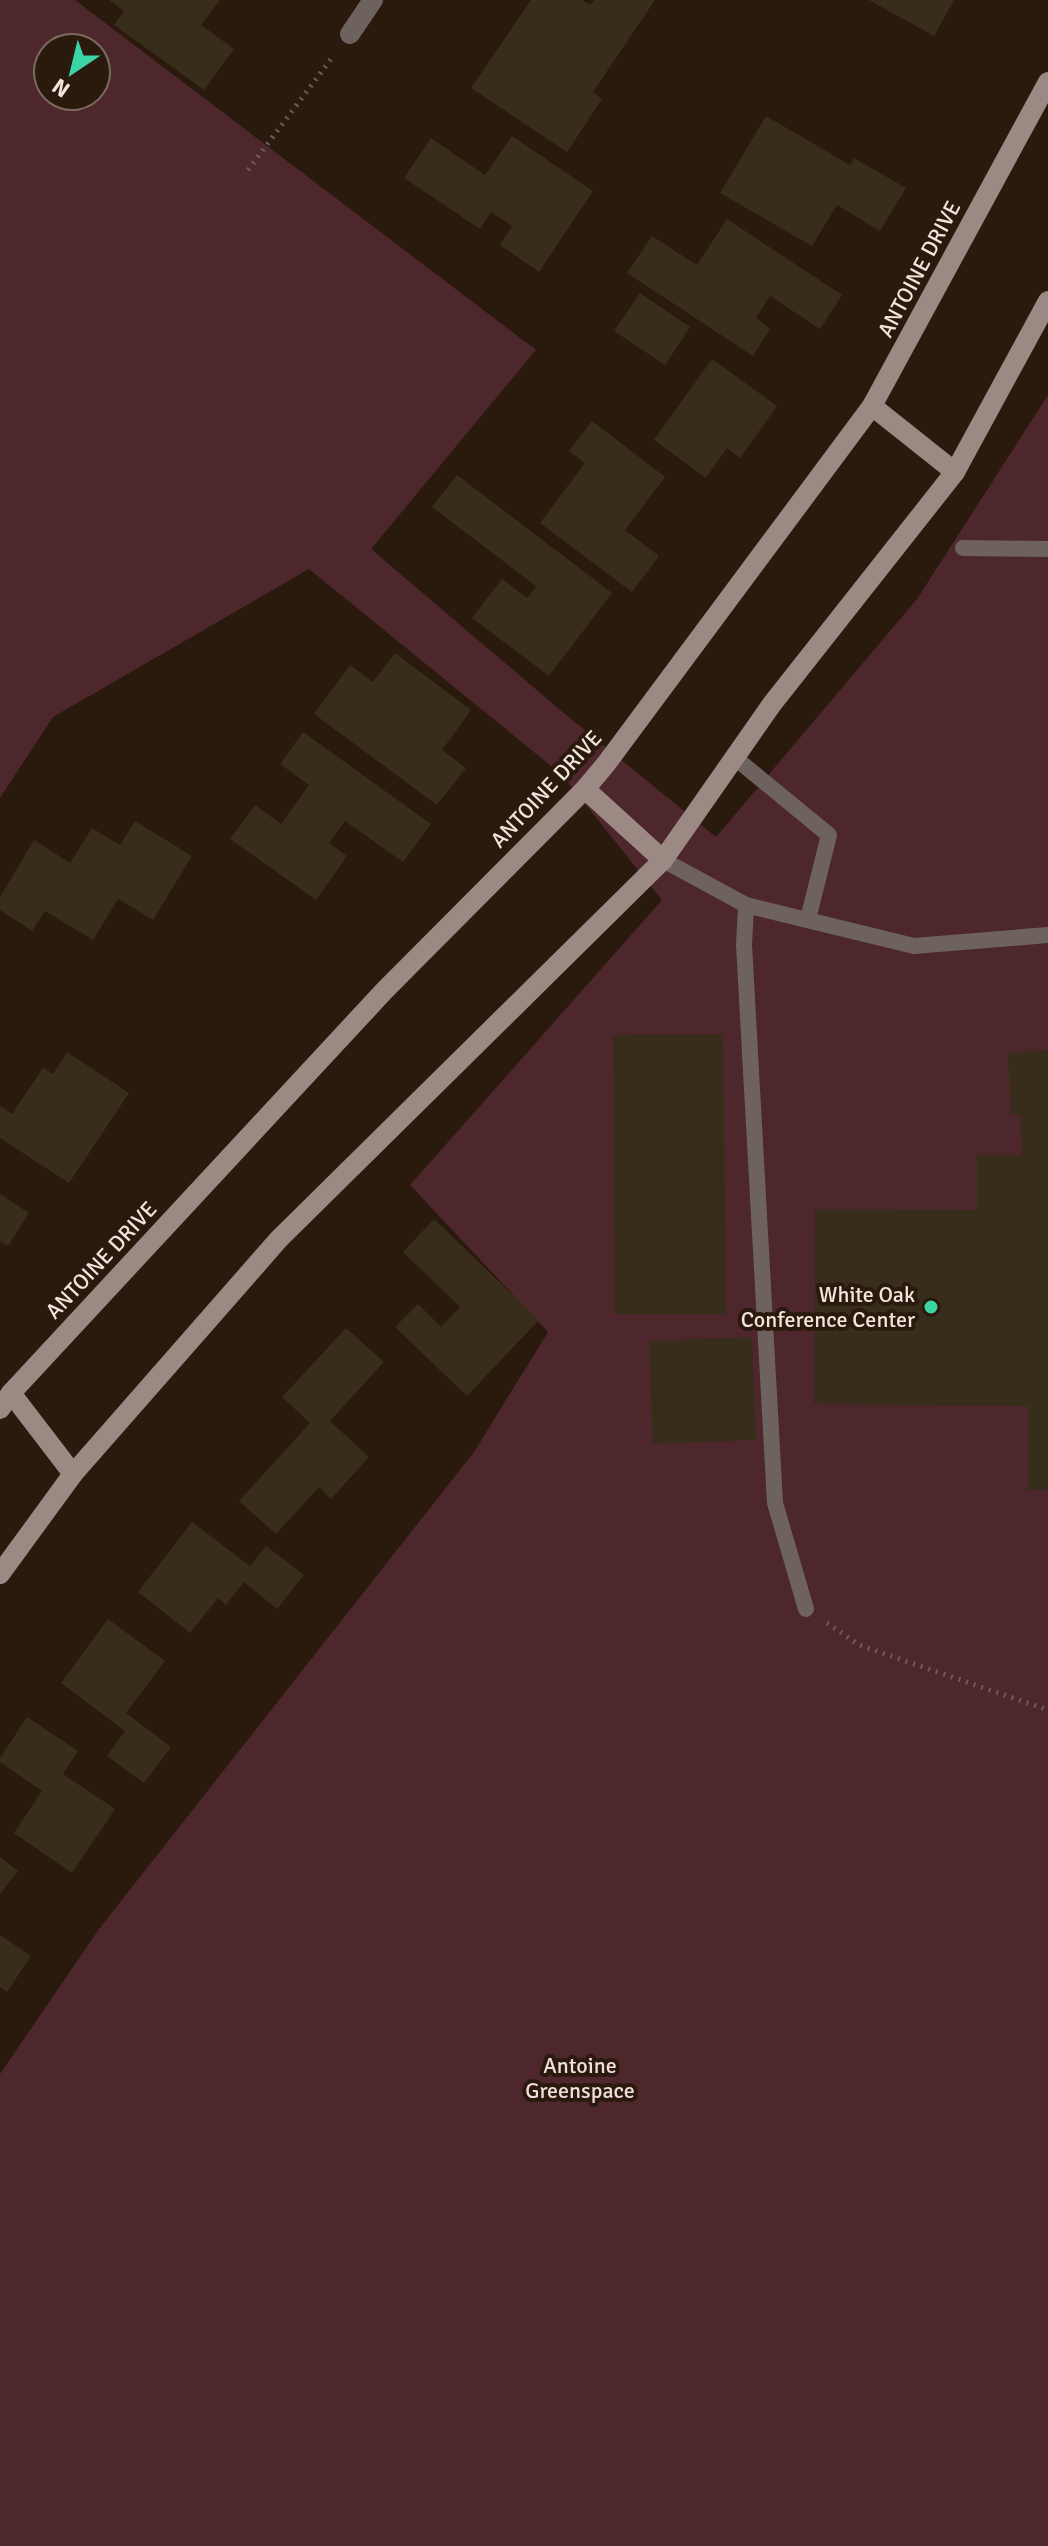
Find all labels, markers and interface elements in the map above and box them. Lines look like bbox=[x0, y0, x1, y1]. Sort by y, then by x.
north arrow bbox=[32, 32, 112, 112]
text: N bbox=[47, 73, 75, 103]
street label: ANTOINE DRIVE bbox=[872, 196, 966, 342]
street label: ANTOINE DRIVE bbox=[485, 725, 607, 853]
street label: ANTOINE DRIVE bbox=[40, 1196, 162, 1324]
place label: White Oak Conference Center bbox=[741, 1281, 915, 1333]
marker: White Oak Conference Center bbox=[922, 1298, 940, 1316]
park label: Antoine Greenspace bbox=[525, 2052, 635, 2104]

